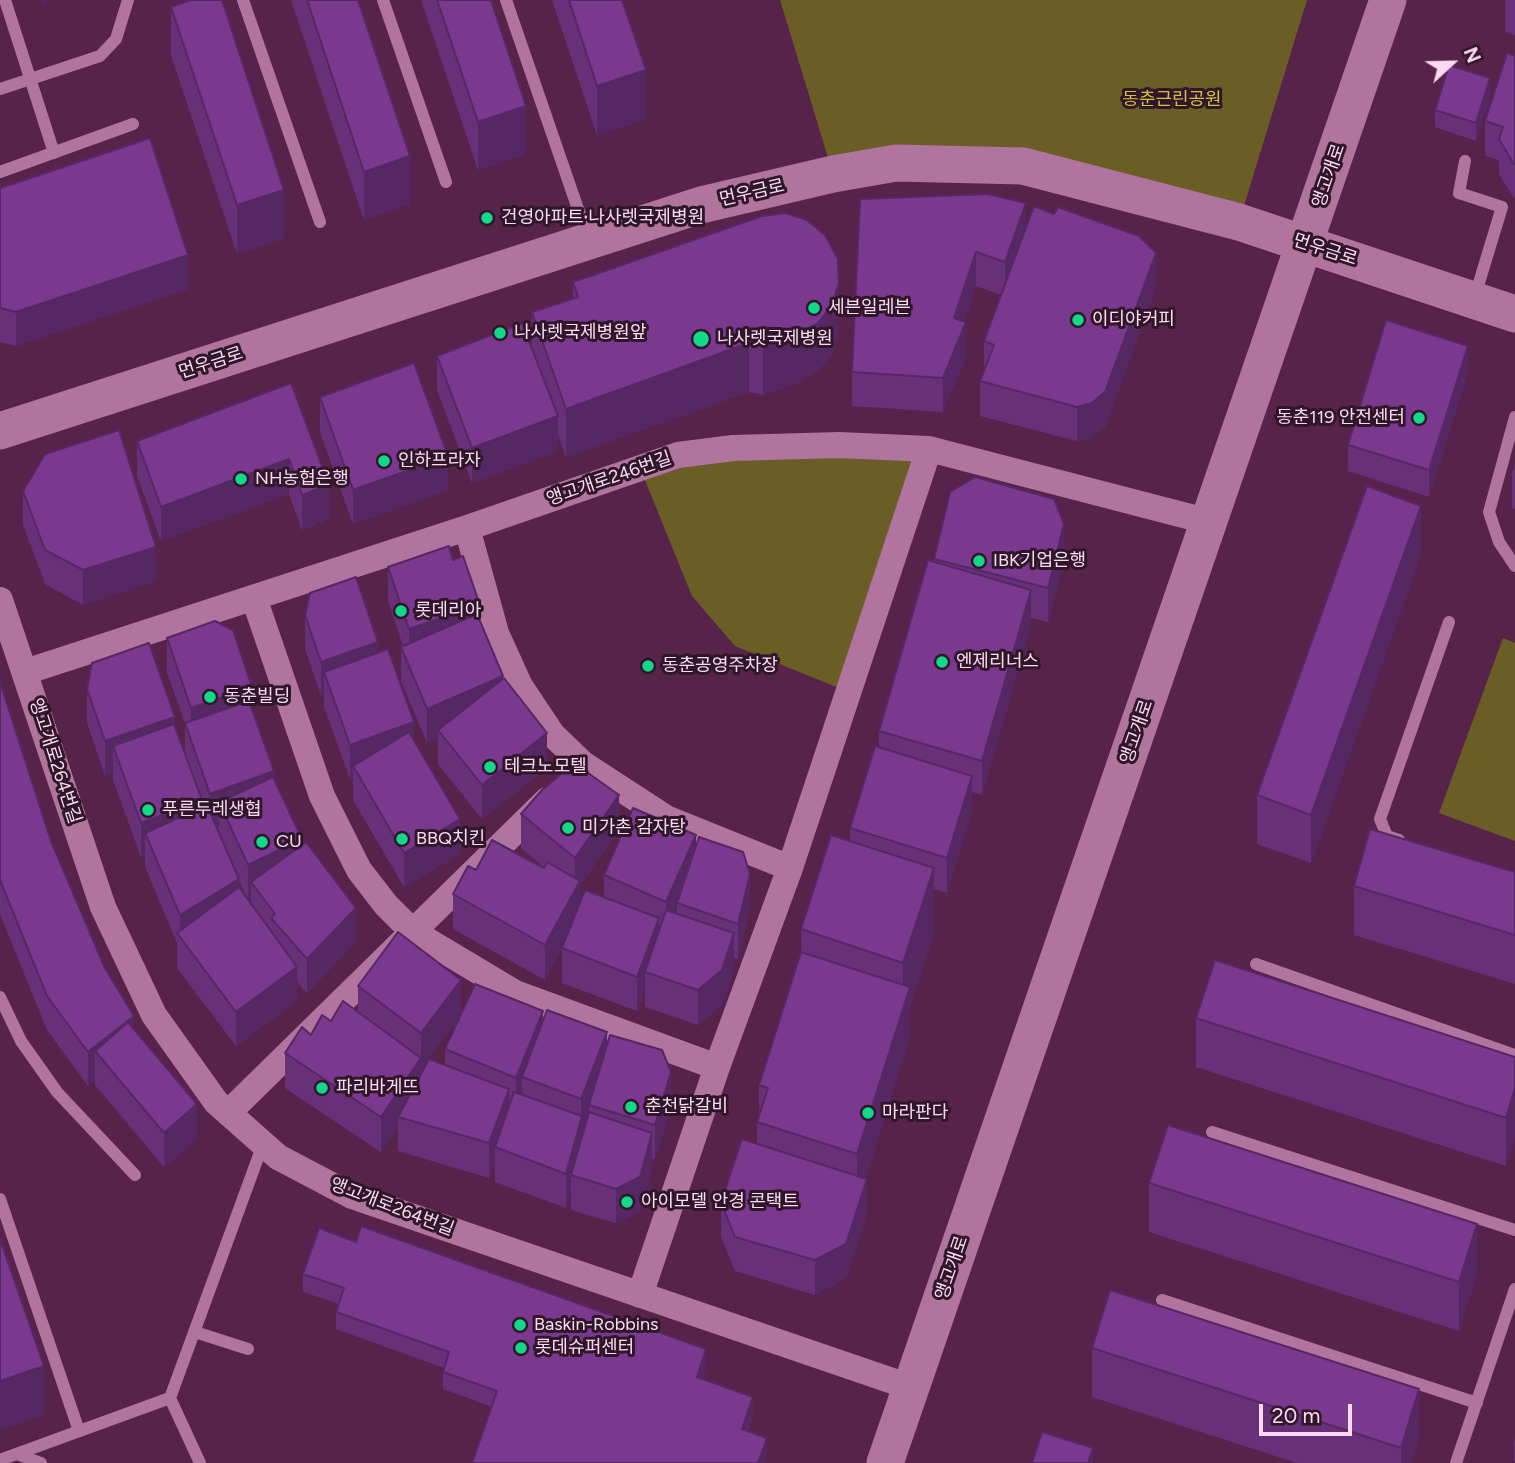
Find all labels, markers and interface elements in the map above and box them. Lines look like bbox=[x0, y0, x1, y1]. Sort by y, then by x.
north arrow bbox=[1417, 28, 1487, 98]
text: N bbox=[1459, 44, 1485, 66]
park label: 동춘근린공원 bbox=[1122, 89, 1222, 111]
street label: 앵고개로 bbox=[1308, 141, 1350, 211]
street label: 먼우금로 bbox=[717, 175, 787, 211]
place label: 건영아파트·나사렛국제병원 bbox=[501, 207, 704, 229]
marker: 건영아파트·나사렛국제병원 bbox=[479, 210, 495, 226]
street label: 먼우금로 bbox=[1290, 229, 1360, 271]
place label: 세븐일레븐 bbox=[828, 297, 911, 319]
marker: 세븐일레븐 bbox=[806, 300, 822, 316]
place label: 이디야커피 bbox=[1092, 309, 1175, 331]
marker: 이디야커피 bbox=[1070, 312, 1086, 328]
place label: 나사렛국제병원앞 bbox=[514, 322, 646, 344]
marker: 나사렛국제병원앞 bbox=[492, 325, 508, 341]
place label: 나사렛국제병원 bbox=[717, 328, 833, 350]
marker: 나사렛국제병원 bbox=[691, 329, 711, 349]
street label: 먼우금로 bbox=[176, 342, 246, 384]
place label: 동춘119 안전센터 bbox=[1276, 407, 1405, 429]
marker: 동춘119 안전센터 bbox=[1411, 410, 1427, 426]
street label: 앵고개로246번길 bbox=[544, 447, 674, 511]
place label: 인하프라자 bbox=[398, 450, 481, 472]
marker: 인하프라자 bbox=[376, 453, 392, 469]
place label: NH농협은행 bbox=[255, 468, 349, 490]
marker: NH농협은행 bbox=[233, 471, 249, 487]
place label: IBK기업은행 bbox=[993, 550, 1086, 572]
marker: IBK기업은행 bbox=[971, 553, 987, 569]
place label: 롯데리아 bbox=[415, 600, 481, 622]
marker: 롯데리아 bbox=[393, 603, 409, 619]
place label: 엔제리너스 bbox=[956, 651, 1039, 673]
marker: 엔제리너스 bbox=[934, 654, 950, 670]
place label: 동춘공영주차장 bbox=[662, 655, 778, 677]
marker: 동춘공영주차장 bbox=[640, 658, 656, 674]
place label: 동춘빌딩 bbox=[224, 686, 290, 708]
marker: 동춘빌딩 bbox=[202, 689, 218, 705]
street label: 앵고개로264번길 bbox=[25, 695, 85, 827]
street label: 앵고개로 bbox=[1116, 697, 1158, 767]
place label: 테크노모텔 bbox=[504, 756, 587, 778]
marker: 테크노모텔 bbox=[482, 759, 498, 775]
place label: 푸른두레생협 bbox=[162, 799, 261, 821]
marker: 푸른두레생협 bbox=[140, 802, 156, 818]
place label: 미가촌 감자탕 bbox=[582, 817, 686, 839]
marker: 미가촌 감자탕 bbox=[560, 820, 576, 836]
place label: BBQ치킨 bbox=[416, 828, 485, 850]
place label: CU bbox=[276, 831, 302, 853]
marker: BBQ치킨 bbox=[394, 831, 410, 847]
marker: CU bbox=[254, 834, 270, 850]
place label: 파리바게뜨 bbox=[336, 1077, 419, 1099]
marker: 파리바게뜨 bbox=[314, 1080, 330, 1096]
place label: 춘천닭갈비 bbox=[645, 1096, 728, 1118]
marker: 춘천닭갈비 bbox=[623, 1099, 639, 1115]
place label: 마라판다 bbox=[882, 1102, 948, 1124]
marker: 마라판다 bbox=[860, 1105, 876, 1121]
street label: 앵고개로264번길 bbox=[327, 1173, 457, 1241]
place label: 아이모델 안경 콘택트 bbox=[641, 1191, 799, 1213]
marker: 아이모델 안경 콘택트 bbox=[619, 1194, 635, 1210]
street label: 앵고개로 bbox=[931, 1233, 973, 1303]
place label: Baskin-Robbins bbox=[534, 1314, 658, 1336]
marker: Baskin-Robbins bbox=[512, 1317, 528, 1333]
place label: 롯데슈퍼센터 bbox=[535, 1337, 634, 1359]
marker: 롯데슈퍼센터 bbox=[513, 1340, 529, 1356]
scale bar bbox=[1263, 1390, 1356, 1434]
text: 20 m bbox=[1272, 1403, 1320, 1428]

